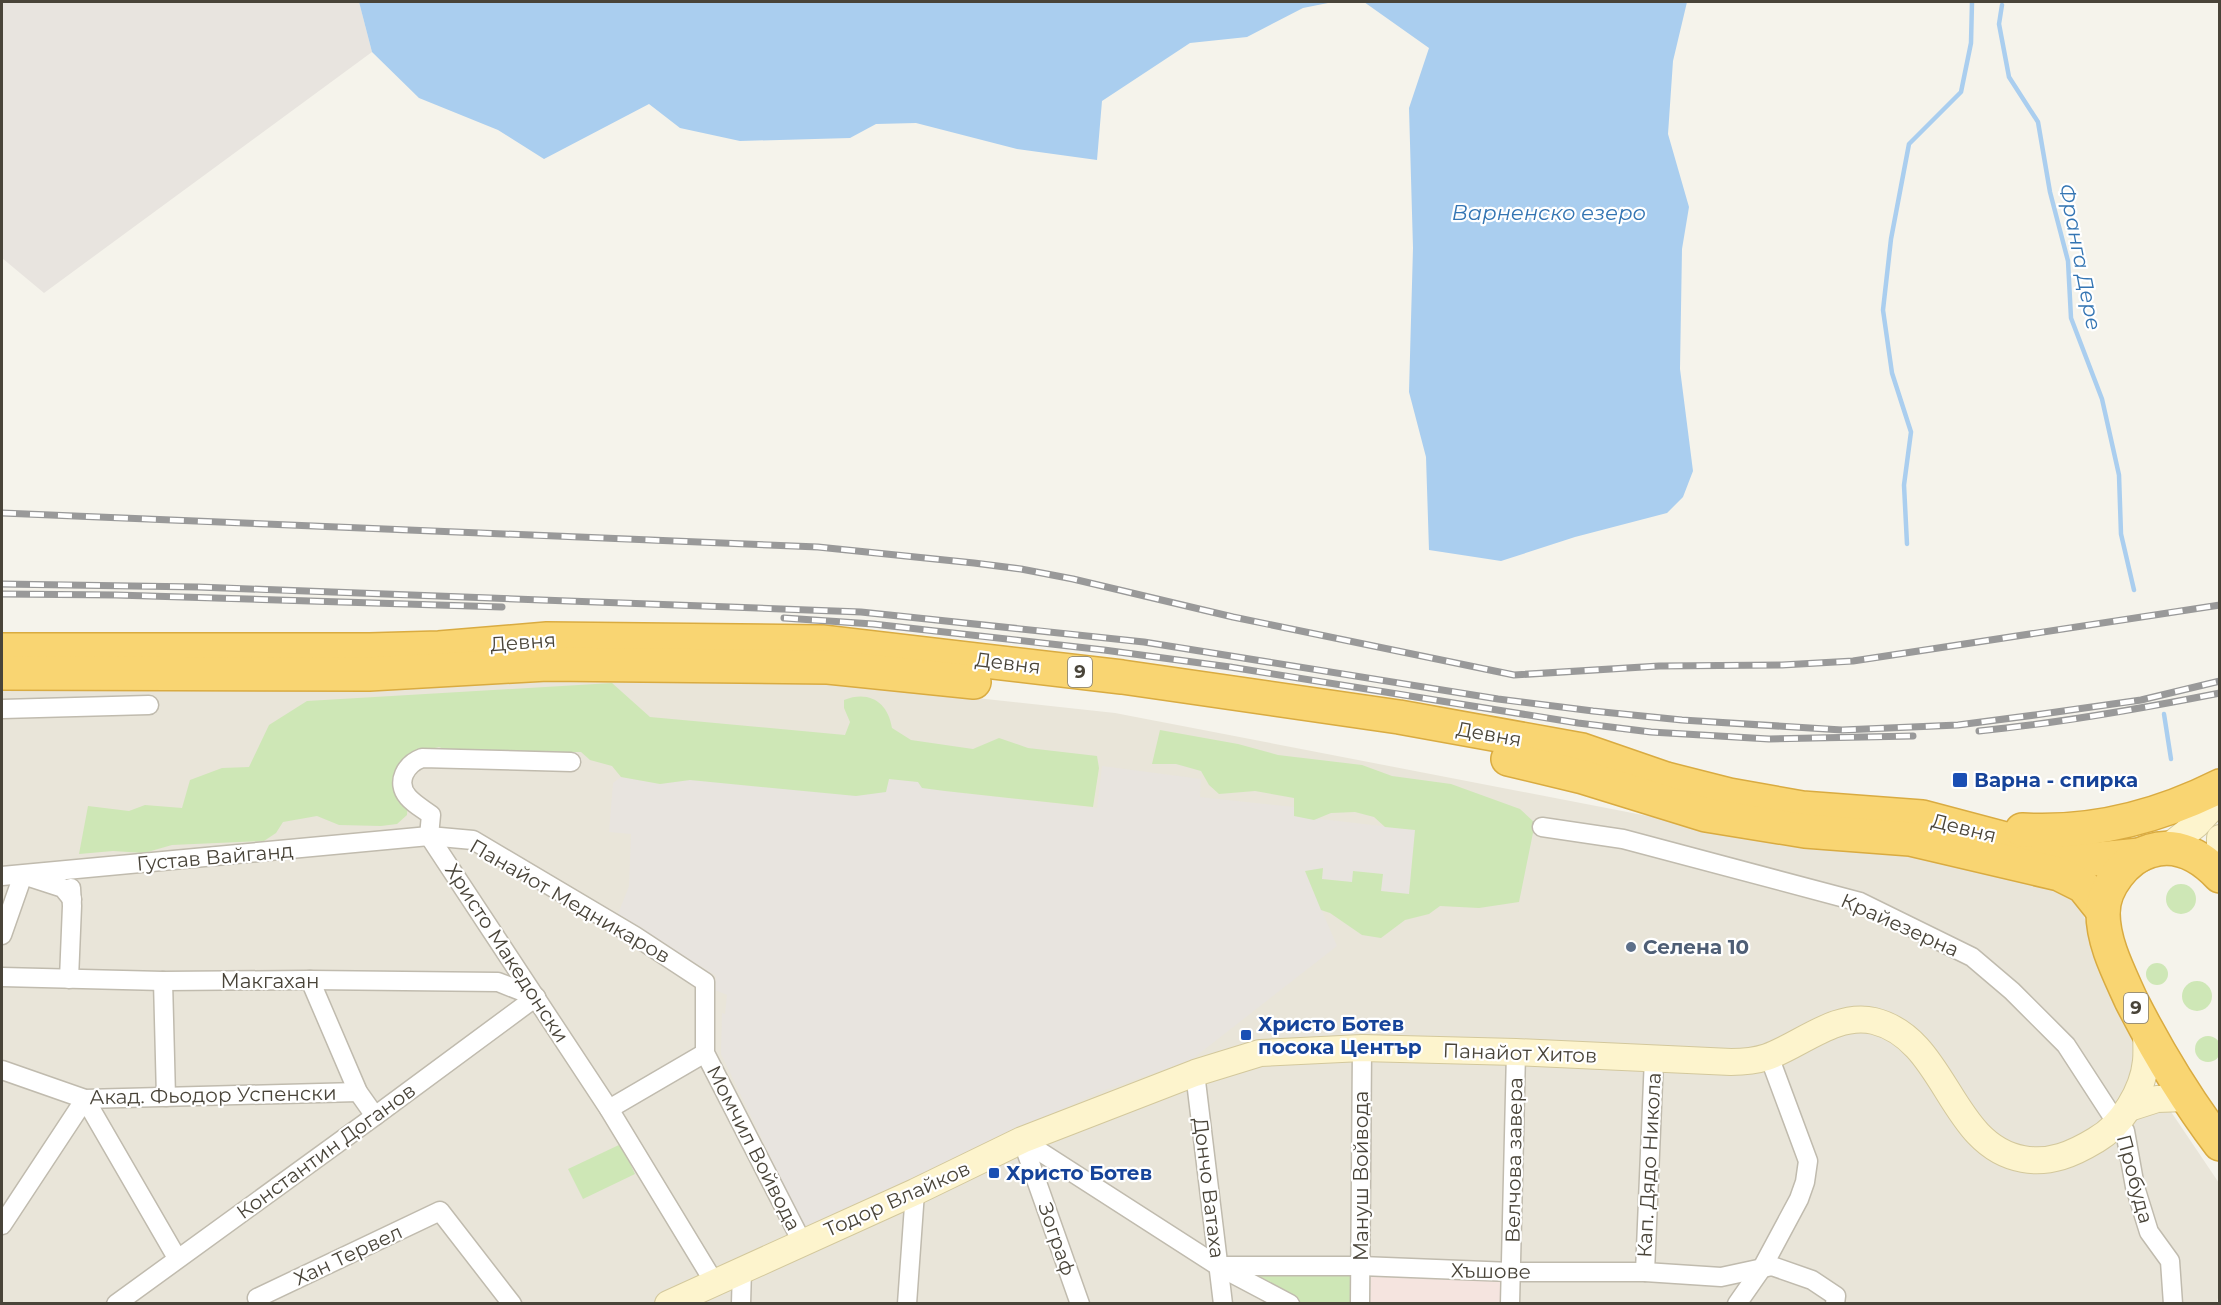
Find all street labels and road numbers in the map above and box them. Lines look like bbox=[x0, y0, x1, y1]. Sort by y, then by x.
street label: Девня bbox=[489, 628, 557, 656]
street label: Девня bbox=[974, 647, 1042, 679]
road number: 9 bbox=[1068, 657, 1092, 687]
street label: Девня bbox=[1455, 716, 1523, 752]
street label: Девня bbox=[1929, 808, 1999, 848]
street label: Панайот Медникаров bbox=[466, 834, 674, 968]
street label: Густав Вайганд bbox=[135, 838, 295, 876]
street label: Христо Македонски bbox=[440, 859, 574, 1047]
street label: Кpaйeзepнa bbox=[1837, 888, 1963, 962]
street label: Макгахан bbox=[220, 969, 320, 993]
road number: 9 bbox=[2124, 993, 2148, 1023]
street label: Панайот Хитов bbox=[1442, 1038, 1598, 1068]
street label: Момчил Войвода bbox=[702, 1061, 806, 1235]
street label: Кап. Дядо Никола bbox=[1632, 1072, 1666, 1258]
street label: Велчова завера bbox=[1501, 1077, 1527, 1243]
street label: Константин Доганов bbox=[232, 1078, 420, 1224]
street label: Акад. Фьодор Успенски bbox=[89, 1081, 337, 1109]
street label: Mануш Войвода bbox=[1349, 1091, 1373, 1261]
street label: Дончо Ватаха bbox=[1188, 1116, 1230, 1260]
street label: Прoбудa bbox=[2112, 1132, 2158, 1226]
street label: Тодор Влайков bbox=[820, 1156, 974, 1242]
street label: Зограф bbox=[1033, 1199, 1081, 1279]
street label: Хан Тервел bbox=[290, 1219, 406, 1291]
street label: Хъшове bbox=[1451, 1258, 1531, 1284]

